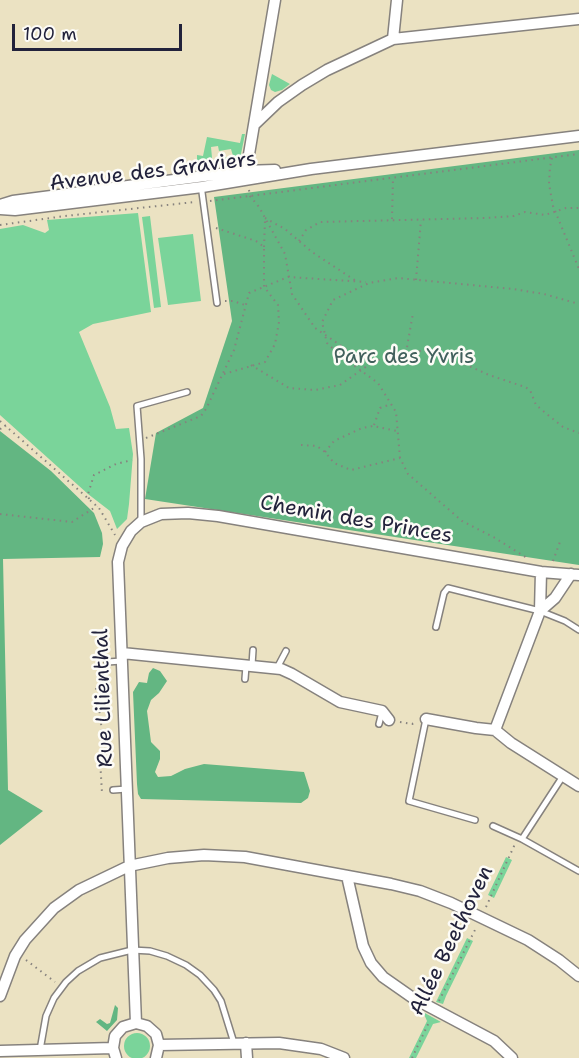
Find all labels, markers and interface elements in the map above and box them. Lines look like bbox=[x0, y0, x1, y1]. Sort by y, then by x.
scale bar bbox=[15, 12, 184, 50]
text: 100 m bbox=[23, 22, 77, 46]
street label: Avenue des Graviers bbox=[48, 147, 258, 197]
park label: Parc des Yvris bbox=[334, 345, 474, 371]
street label: Chemin des Princes bbox=[258, 491, 454, 549]
street label: Rue Lilienthal bbox=[89, 628, 119, 768]
street label: Allée Beethoven bbox=[405, 862, 499, 1020]

